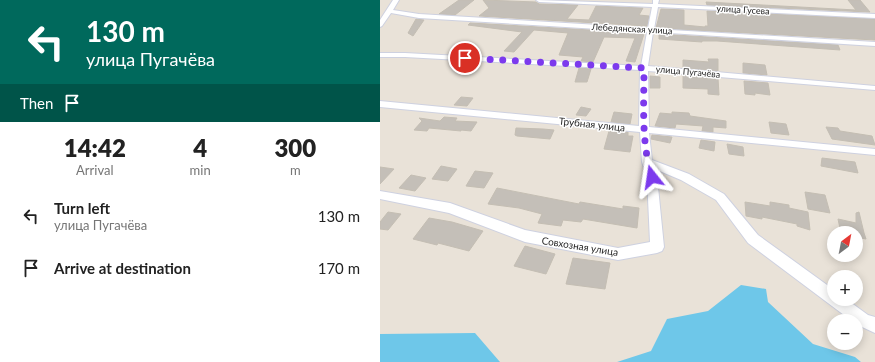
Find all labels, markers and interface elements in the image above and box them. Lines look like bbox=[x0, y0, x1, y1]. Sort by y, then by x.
street label: улица Гусева bbox=[716, 3, 770, 16]
text: 130 m bbox=[86, 14, 165, 48]
icon: left bbox=[20, 16, 72, 68]
street label: Лебедянская улица bbox=[590, 21, 673, 36]
pin bbox=[448, 41, 482, 75]
icon: arrive bbox=[454, 47, 476, 69]
text: улица Пугачёва bbox=[86, 48, 215, 70]
street label: улица Пугачёва bbox=[655, 63, 721, 80]
icon: arrive bbox=[61, 92, 83, 114]
text: Then bbox=[20, 94, 53, 112]
street label: Трубная улица bbox=[558, 115, 626, 133]
text: 14:42 bbox=[64, 133, 126, 162]
text: 4 bbox=[193, 133, 207, 162]
text: 300 bbox=[274, 133, 316, 162]
position arrow bbox=[631, 156, 673, 198]
text: Arrival bbox=[76, 162, 114, 178]
text: min bbox=[190, 162, 211, 178]
text: m bbox=[290, 162, 301, 178]
text: Turn left bbox=[54, 199, 110, 217]
icon: left bbox=[20, 205, 42, 227]
text: 130 m bbox=[318, 207, 360, 225]
text: улица Пугачёва bbox=[54, 217, 147, 233]
north arrow bbox=[827, 226, 863, 262]
map controls bbox=[827, 226, 863, 350]
street label: Совхозная улица bbox=[541, 234, 619, 258]
icon: arrive bbox=[20, 257, 42, 279]
text: Arrive at destination bbox=[54, 259, 191, 277]
text: 170 m bbox=[318, 259, 360, 277]
button: + bbox=[827, 270, 863, 306]
button: − bbox=[827, 314, 863, 350]

